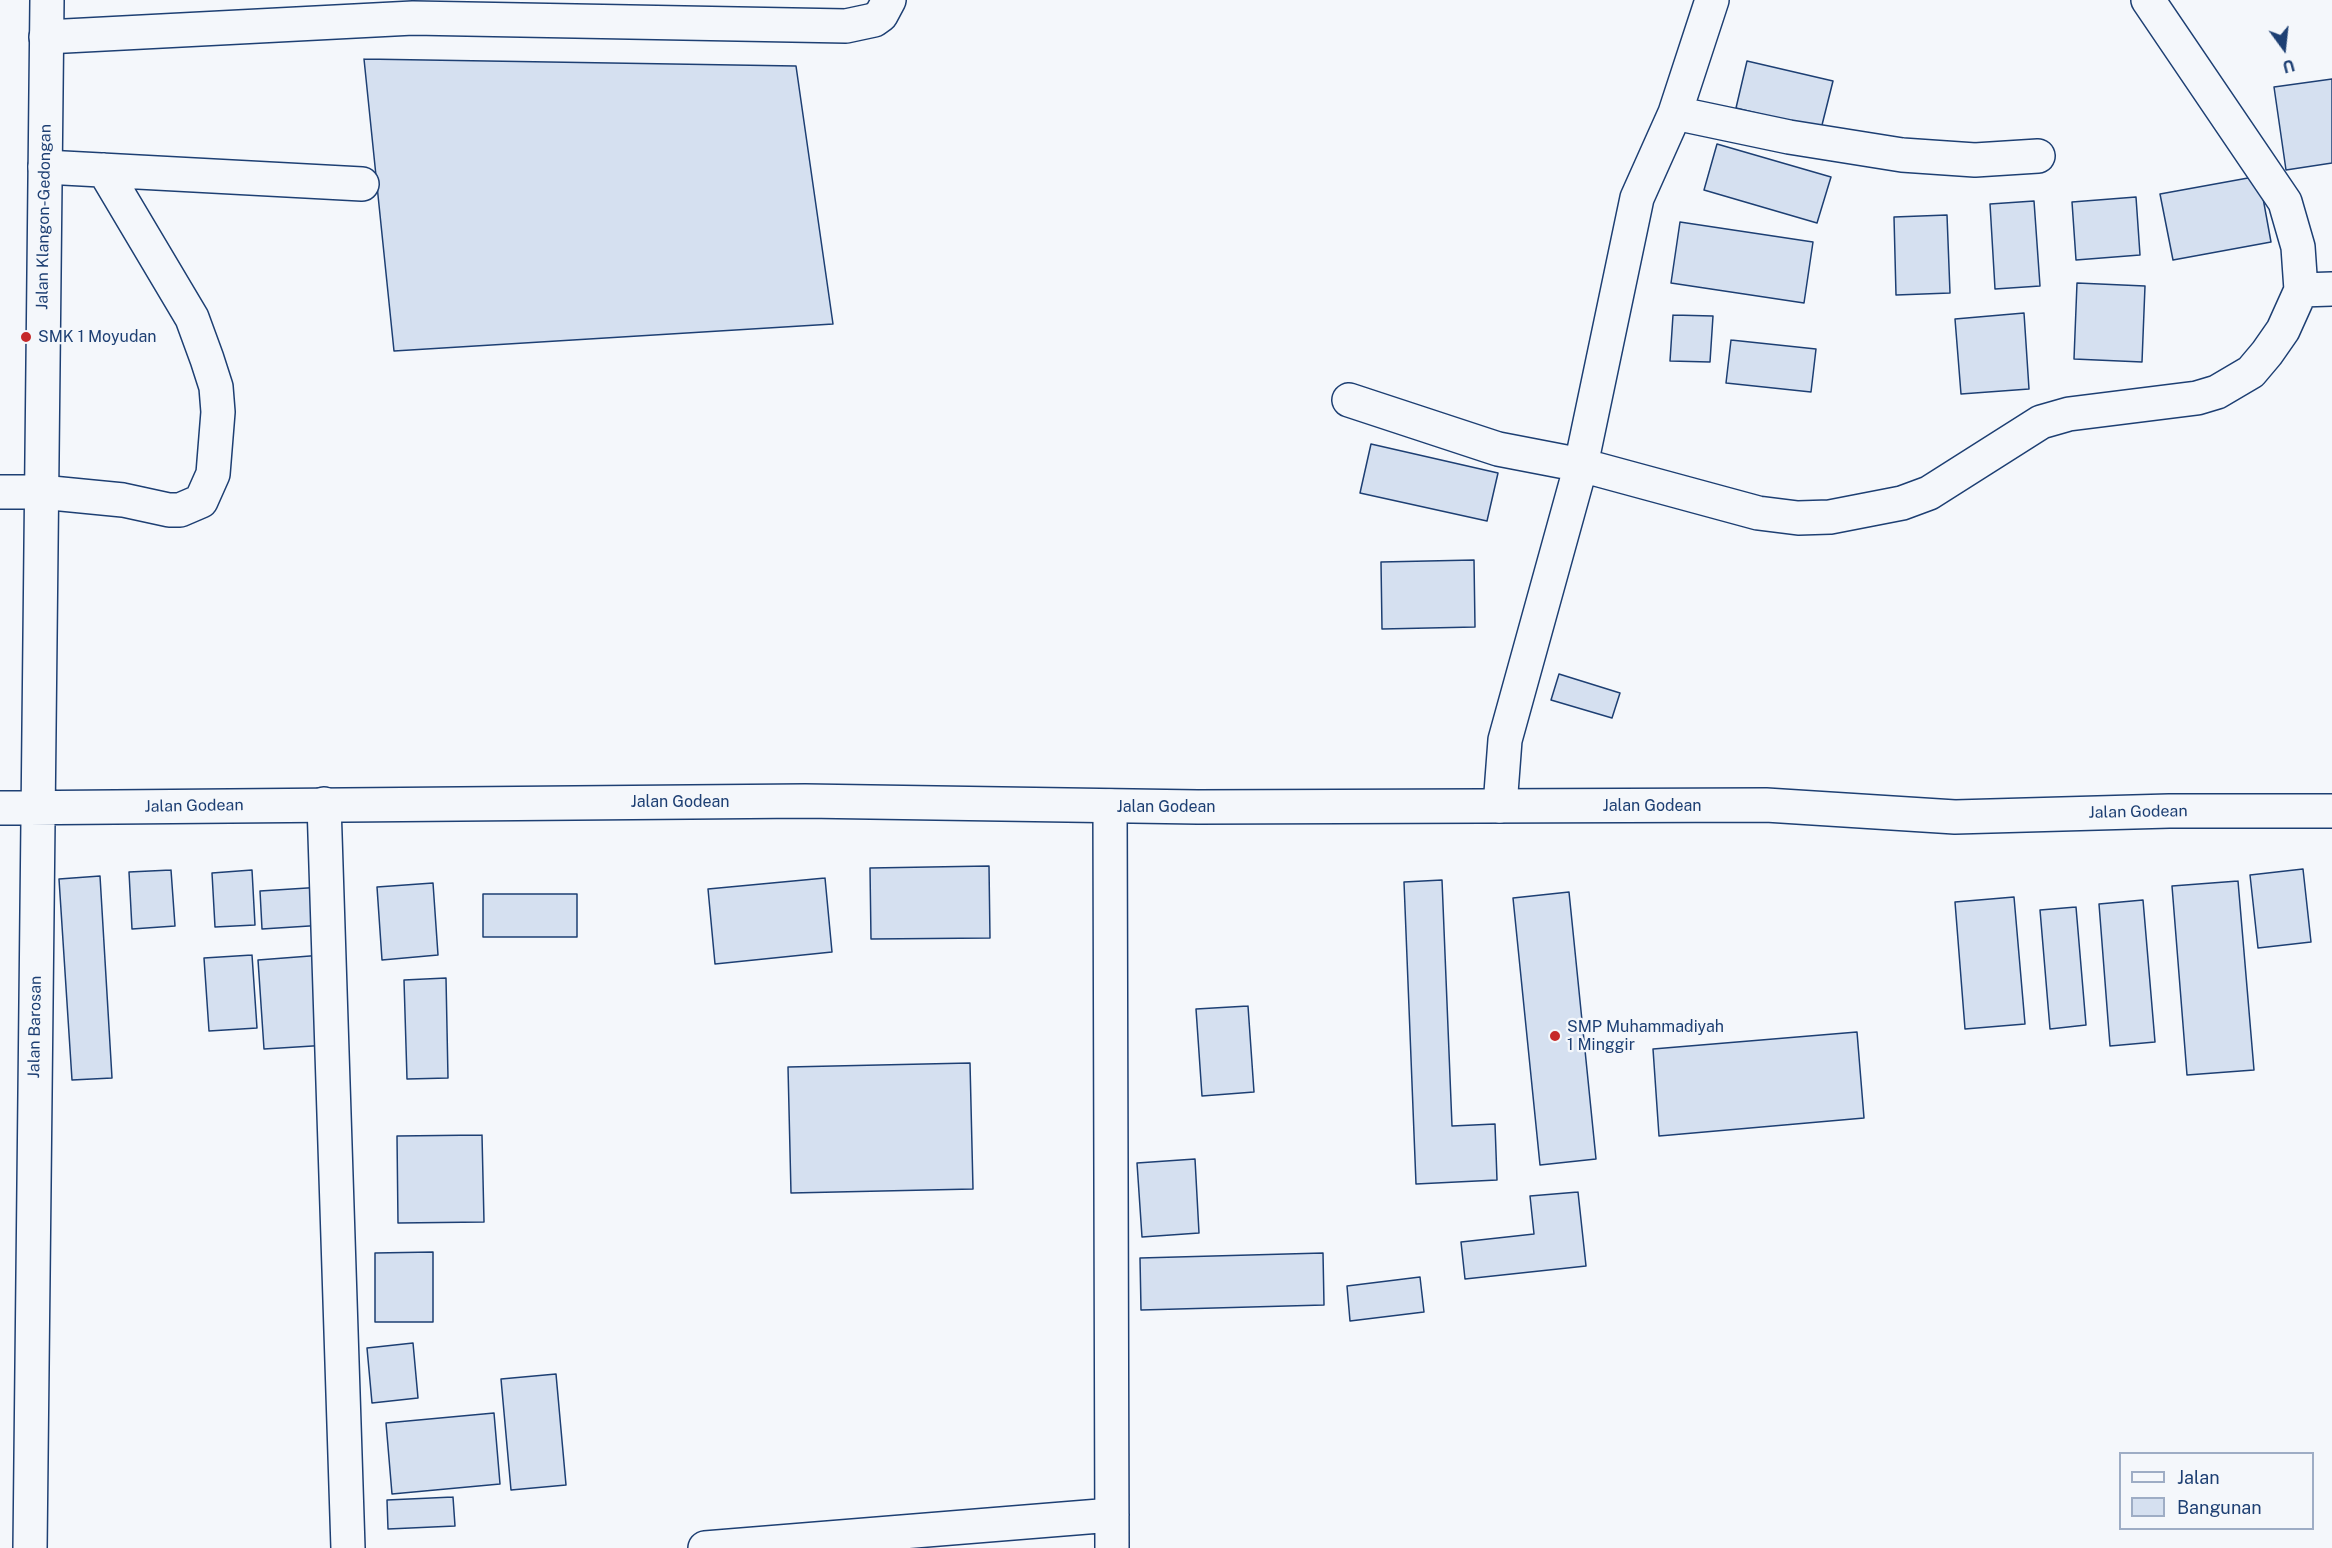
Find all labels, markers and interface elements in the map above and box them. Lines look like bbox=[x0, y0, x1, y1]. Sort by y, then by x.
north arrow bbox=[2254, 18, 2314, 78]
text: U bbox=[2281, 55, 2297, 77]
street label: Jalan Klangon-Gedongan bbox=[33, 124, 55, 310]
place label: SMK 1 Moyudan bbox=[38, 327, 157, 347]
marker: SMK 1 Moyudan bbox=[19, 330, 33, 344]
street label: Jalan Godean bbox=[630, 792, 730, 812]
street label: Jalan Godean bbox=[144, 796, 244, 816]
street label: Jalan Godean bbox=[1602, 796, 1702, 816]
street label: Jalan Godean bbox=[1116, 797, 1216, 817]
street label: Jalan Godean bbox=[2088, 802, 2188, 822]
street label: Jalan Barosan bbox=[25, 975, 45, 1079]
place label: SMP Muhammadiyah 1 Minggir bbox=[1567, 1017, 1724, 1055]
marker: SMP Muhammadiyah 1 Minggir bbox=[1548, 1029, 1562, 1043]
legend bbox=[2119, 1452, 2314, 1530]
text: Jalan bbox=[2177, 1467, 2220, 1488]
text: Bangunan bbox=[2177, 1497, 2262, 1518]

